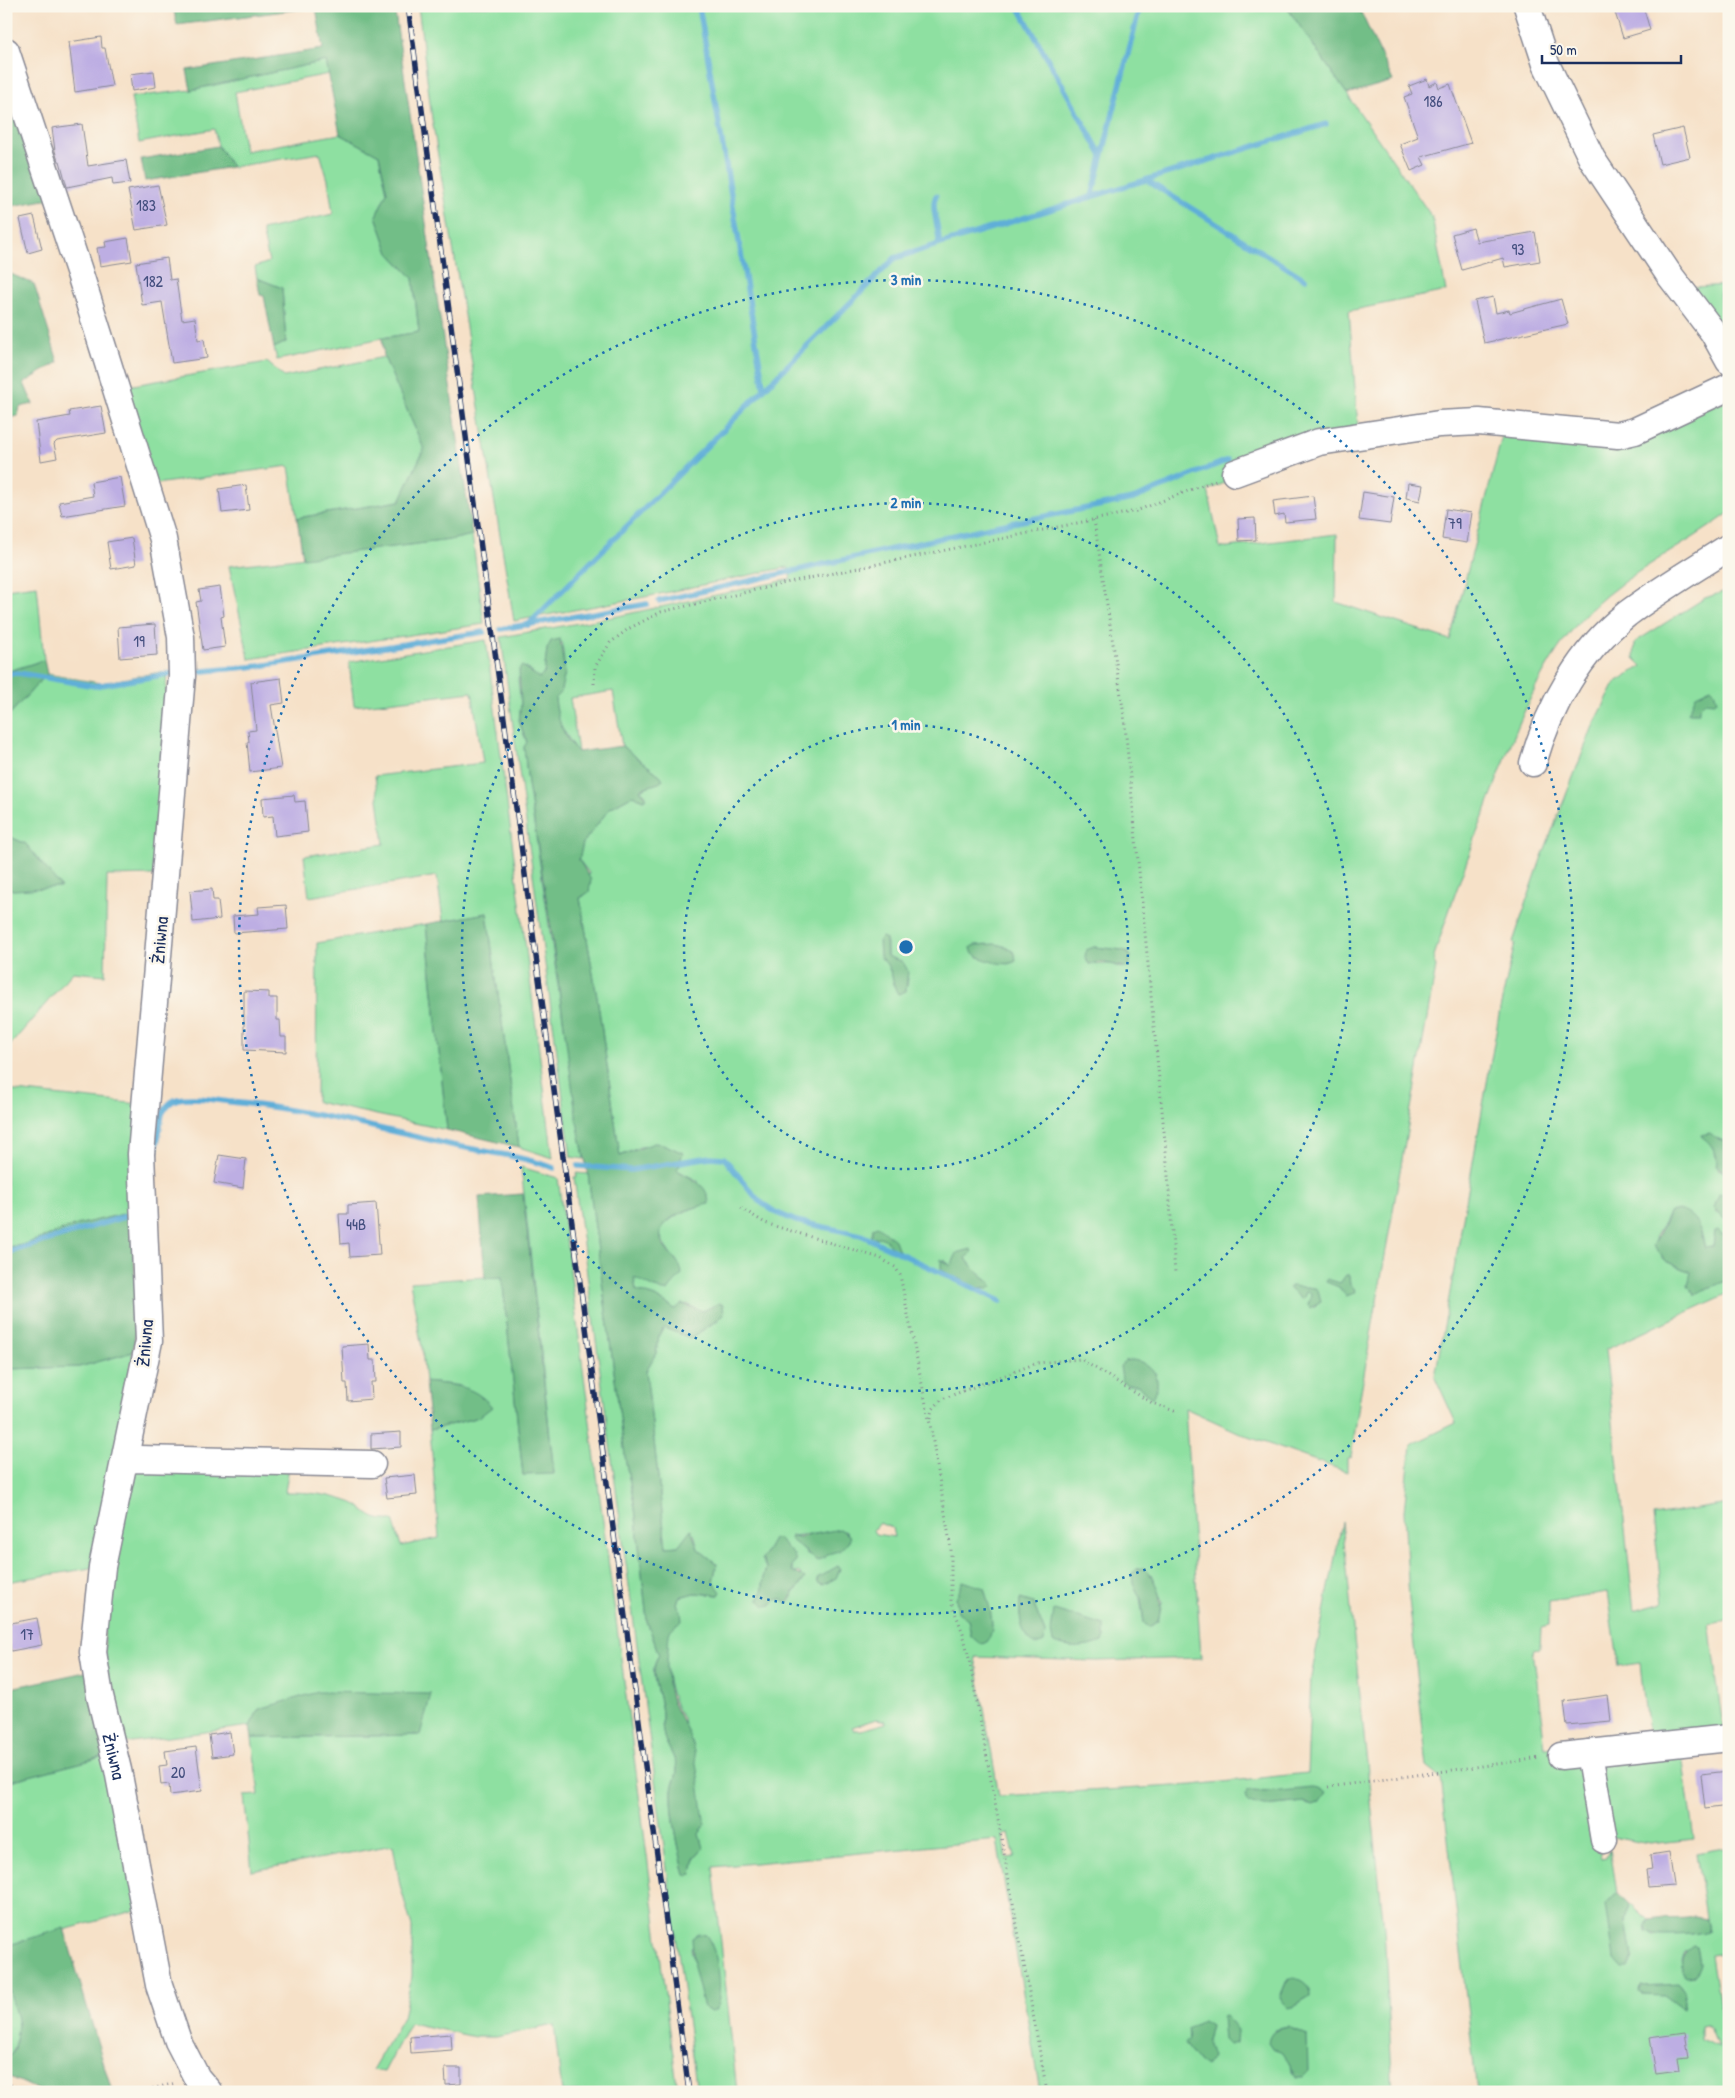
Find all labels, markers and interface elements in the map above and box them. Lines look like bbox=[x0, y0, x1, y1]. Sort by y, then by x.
scale bar bbox=[1542, 32, 1681, 64]
text: 50 m bbox=[1550, 39, 1577, 60]
house number: 186 bbox=[1423, 90, 1443, 112]
house number: 183 bbox=[136, 194, 156, 216]
house number: 93 bbox=[1511, 238, 1525, 260]
text: 3 min bbox=[891, 269, 921, 290]
house number: 182 bbox=[143, 270, 164, 292]
text: 2 min bbox=[891, 492, 922, 513]
house number: 79 bbox=[1448, 512, 1462, 534]
house number: 19 bbox=[133, 630, 145, 652]
text: 1 min bbox=[891, 714, 921, 735]
street label: Żniwna bbox=[144, 915, 174, 965]
centre of rings bbox=[897, 938, 915, 956]
house number: 44B bbox=[346, 1213, 366, 1235]
street label: Żniwna bbox=[129, 1318, 159, 1368]
house number: 17 bbox=[20, 1623, 34, 1645]
street label: Żniwna bbox=[96, 1730, 133, 1782]
house number: 20 bbox=[171, 1761, 185, 1783]

